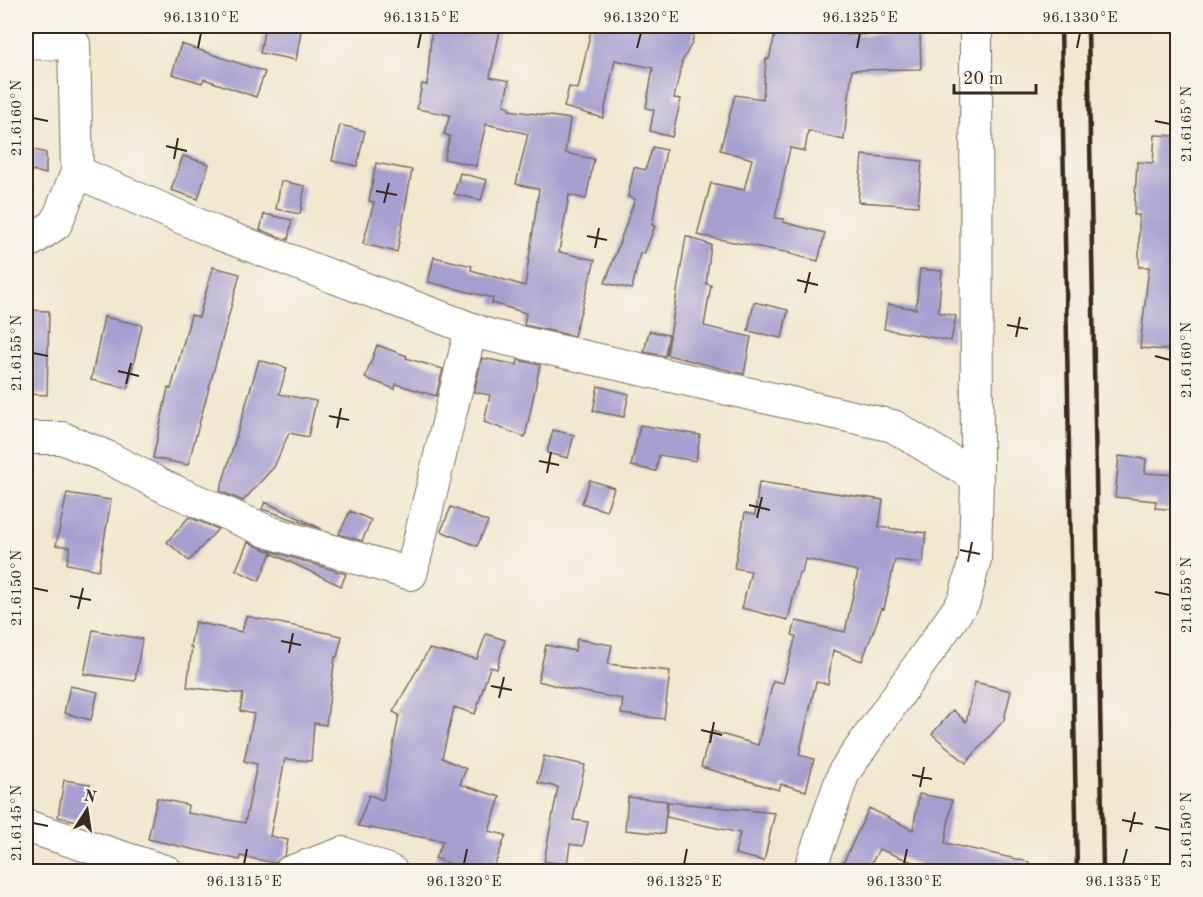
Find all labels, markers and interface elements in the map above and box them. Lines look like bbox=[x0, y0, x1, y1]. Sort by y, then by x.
text: 96.1310°E bbox=[163, 11, 239, 26]
text: 96.1315°E bbox=[383, 11, 459, 26]
text: 96.1320°E bbox=[603, 11, 679, 26]
text: 96.1325°E bbox=[822, 11, 898, 26]
text: 96.1330°E bbox=[1042, 11, 1118, 26]
scale bar bbox=[954, 57, 1036, 95]
text: 20 m bbox=[963, 70, 1003, 88]
text: 21.6160°N bbox=[10, 79, 25, 156]
text: 21.6165°N bbox=[1180, 85, 1195, 162]
text: 21.6155°N bbox=[10, 314, 25, 391]
text: 21.6160°N bbox=[1180, 321, 1195, 398]
text: 21.6150°N bbox=[10, 549, 25, 626]
text: 21.6155°N bbox=[1180, 556, 1195, 633]
north arrow bbox=[57, 780, 117, 840]
text: 21.6145°N bbox=[10, 784, 25, 861]
text: N bbox=[82, 788, 98, 807]
text: 21.6150°N bbox=[1180, 791, 1195, 868]
text: 96.1315°E bbox=[206, 875, 282, 890]
text: 96.1320°E bbox=[426, 875, 502, 890]
text: 96.1325°E bbox=[646, 875, 722, 890]
text: 96.1330°E bbox=[866, 875, 942, 890]
text: 96.1335°E bbox=[1085, 875, 1161, 890]

